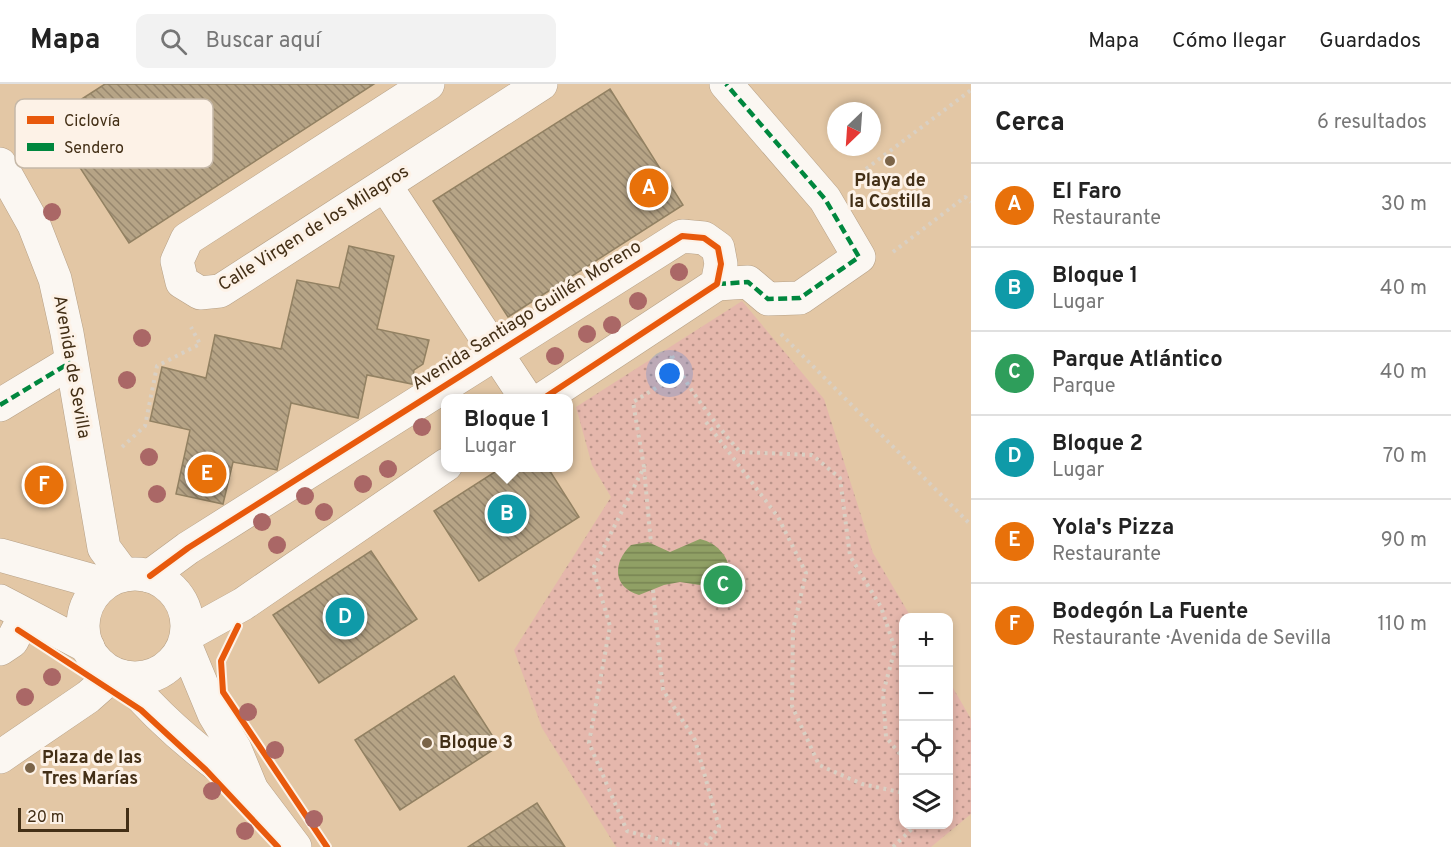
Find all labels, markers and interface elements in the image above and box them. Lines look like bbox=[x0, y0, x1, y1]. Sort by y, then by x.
search box bbox=[136, 14, 556, 68]
text: Mapa bbox=[30, 23, 100, 59]
icon: search bbox=[157, 25, 190, 58]
text: Buscar aquí bbox=[205, 28, 321, 55]
text: Mapa bbox=[1088, 28, 1139, 55]
text: Cómo llegar bbox=[1172, 28, 1286, 55]
text: Guardados bbox=[1319, 28, 1421, 55]
legend bbox=[15, 99, 213, 168]
north arrow bbox=[827, 102, 881, 156]
text: Cerca bbox=[995, 107, 1065, 140]
text: 6 resultados bbox=[1317, 110, 1427, 136]
text: Ciclovía bbox=[64, 112, 120, 132]
text: Sendero bbox=[64, 139, 124, 159]
marker: Playa de la Costilla bbox=[883, 154, 897, 168]
street label: Calle Virgen de los Milagros bbox=[214, 161, 414, 297]
pin: A bbox=[630, 166, 668, 210]
place label: Playa de la Costilla bbox=[849, 170, 931, 214]
text: El Faro bbox=[1052, 179, 1122, 206]
text: A bbox=[1007, 192, 1022, 218]
text: 30 m bbox=[1381, 192, 1427, 218]
text: Restaurante bbox=[1052, 206, 1161, 232]
street label: Avenida Santiago Guillén Moreno bbox=[408, 236, 646, 396]
text: Bloque 1 bbox=[1052, 263, 1138, 290]
text: B bbox=[1008, 276, 1021, 302]
text: 40 m bbox=[1380, 276, 1427, 302]
text: Lugar bbox=[1052, 290, 1104, 316]
street label: Avenida de Sevilla bbox=[47, 293, 95, 441]
text: Parque Atlántico bbox=[1052, 347, 1223, 374]
your location bbox=[655, 359, 684, 388]
text: C bbox=[1008, 360, 1021, 386]
text: 40 m bbox=[1380, 360, 1427, 386]
text: Parque bbox=[1052, 374, 1115, 400]
popup bbox=[441, 394, 573, 472]
text: Bloque 1 bbox=[464, 407, 550, 434]
text: Bloque 2 bbox=[1052, 431, 1143, 458]
text: Lugar bbox=[464, 434, 516, 460]
text: D bbox=[1007, 444, 1022, 470]
text: 70 m bbox=[1383, 444, 1427, 470]
pin: E bbox=[188, 452, 226, 496]
text: Lugar bbox=[1052, 458, 1104, 484]
pin: F bbox=[24, 462, 63, 508]
pin: B bbox=[488, 492, 526, 536]
text: Yola's Pizza bbox=[1052, 515, 1174, 542]
text: E bbox=[1008, 528, 1021, 554]
text: 90 m bbox=[1381, 528, 1427, 554]
text: Restaurante bbox=[1052, 542, 1161, 568]
pin: C bbox=[704, 562, 742, 608]
pin: D bbox=[326, 594, 364, 640]
text: Bodegón La Fuente bbox=[1052, 599, 1248, 626]
text: F bbox=[1009, 612, 1020, 638]
text: 110 m bbox=[1378, 612, 1427, 638]
map controls bbox=[899, 613, 953, 829]
button: + bbox=[899, 613, 953, 667]
text: Restaurante · Avenida de Sevilla bbox=[1052, 626, 1331, 652]
button: − bbox=[899, 667, 953, 721]
button: locate bbox=[899, 721, 953, 775]
place label: Bloque 3 bbox=[439, 732, 513, 755]
marker: Bloque 3 bbox=[420, 736, 434, 750]
place label: Plaza de las Tres Marías bbox=[42, 747, 142, 791]
marker: Plaza de las Tres Marías bbox=[23, 761, 37, 775]
button: layers bbox=[899, 775, 953, 829]
scale bar bbox=[18, 805, 129, 832]
text: 20 m bbox=[27, 808, 64, 828]

